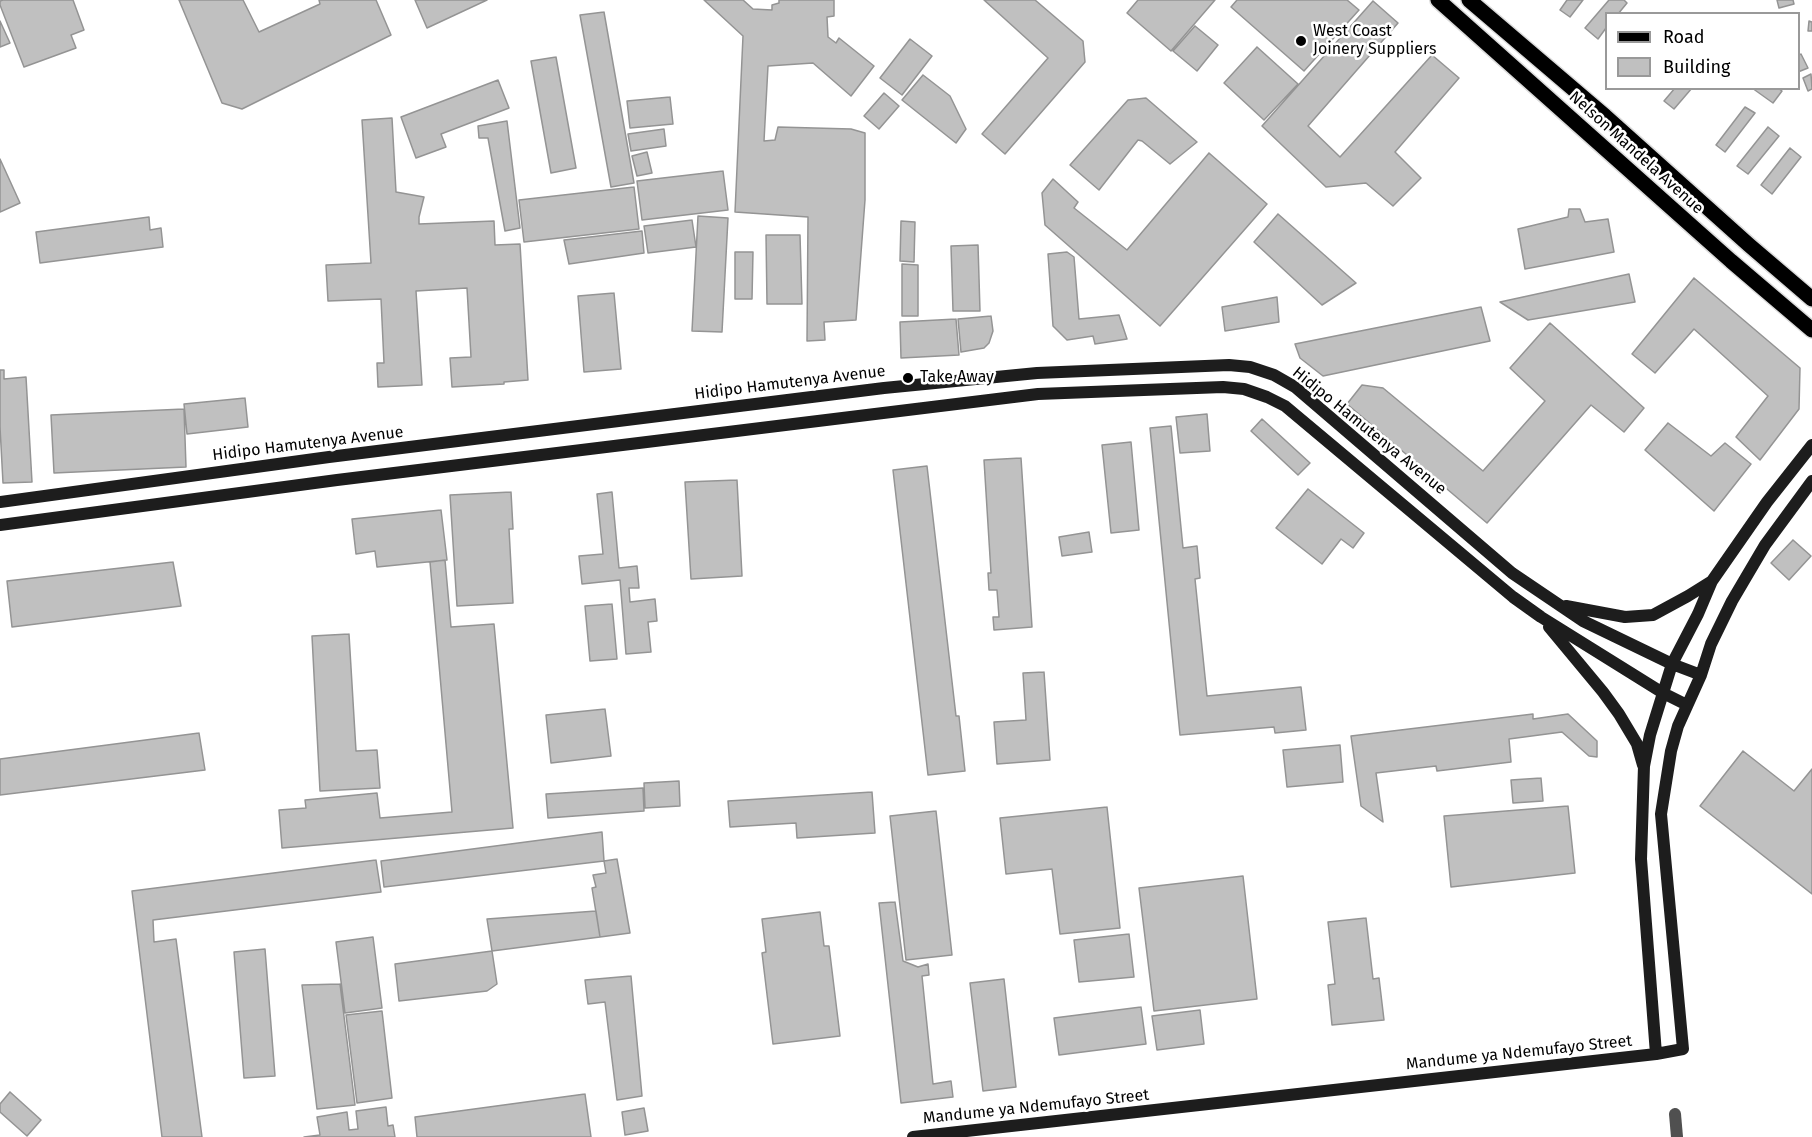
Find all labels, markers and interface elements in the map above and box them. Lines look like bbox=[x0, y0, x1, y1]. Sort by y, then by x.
legend bbox=[1605, 12, 1800, 90]
place label: West Coast Joinery Suppliers bbox=[1313, 22, 1436, 60]
text: Road bbox=[1663, 26, 1705, 48]
marker: West Coast Joinery Suppliers bbox=[1294, 34, 1308, 48]
text: Building bbox=[1663, 56, 1730, 78]
street label: Nelson Mandela Avenue bbox=[1565, 88, 1707, 218]
street label: Hidipo Hamutenya Avenue bbox=[693, 362, 887, 404]
street label: Hidipo Hamutenya Avenue bbox=[1288, 363, 1450, 499]
place label: Take Away bbox=[920, 368, 994, 388]
marker: Take Away bbox=[901, 371, 915, 385]
street label: Hidipo Hamutenya Avenue bbox=[211, 423, 405, 465]
street label: Mandume ya Ndemufayo Street bbox=[1405, 1032, 1633, 1074]
street label: Mandume ya Ndemufayo Street bbox=[922, 1086, 1150, 1128]

